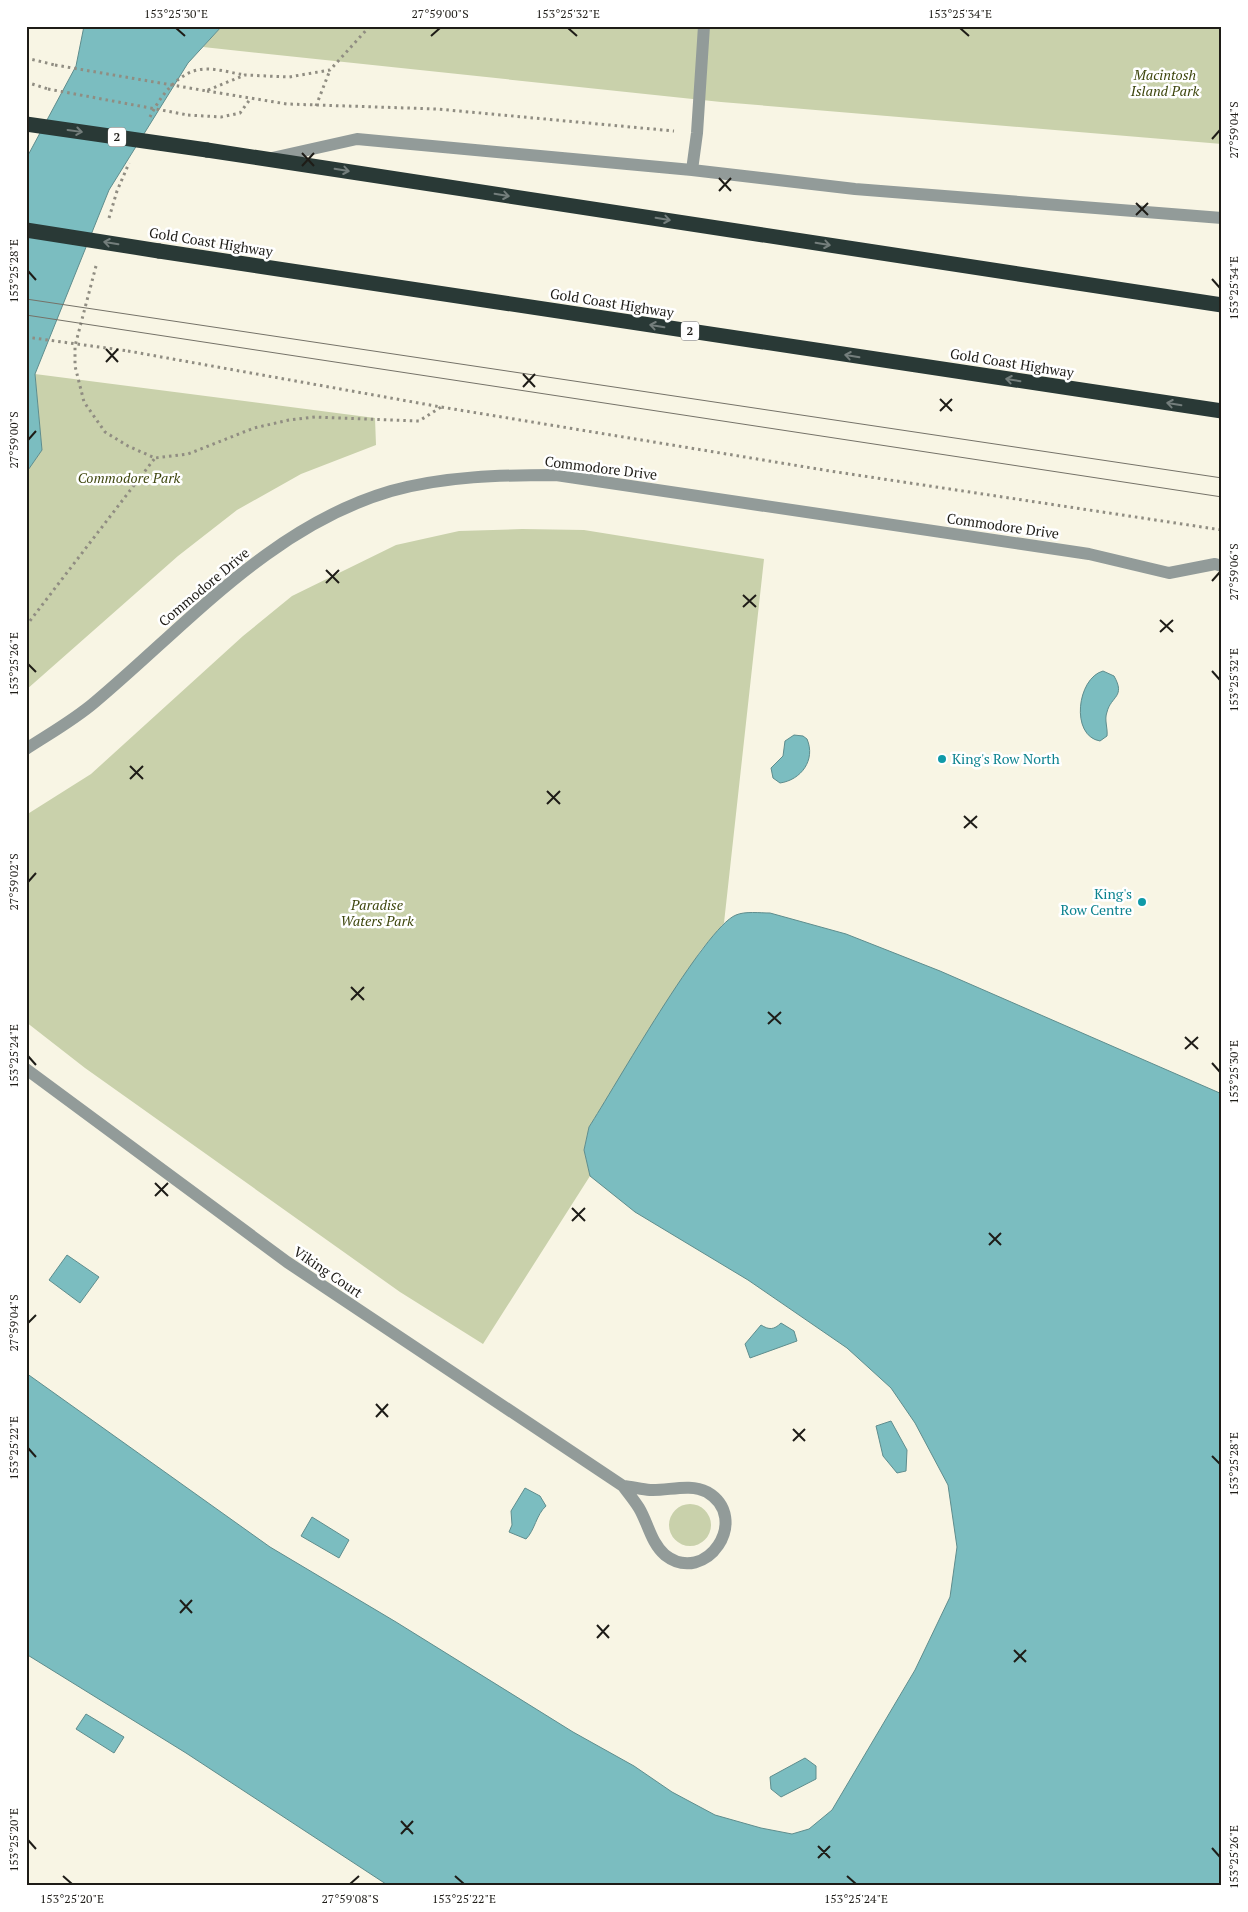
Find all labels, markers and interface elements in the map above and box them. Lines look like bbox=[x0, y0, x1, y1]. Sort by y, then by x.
text: 153°25'30"E bbox=[144, 6, 208, 21]
text: 27°59'00"S bbox=[411, 6, 469, 21]
text: 153°25'32"E bbox=[536, 6, 600, 21]
text: 153°25'34"E bbox=[928, 6, 992, 21]
park label: Macintosh Island Park bbox=[1130, 65, 1199, 100]
text: 27°59'04"S bbox=[1226, 101, 1241, 159]
one-way arrow bbox=[66, 126, 82, 136]
road number: 2 bbox=[108, 128, 126, 146]
one-way arrow bbox=[333, 165, 349, 175]
one-way arrow bbox=[494, 190, 510, 200]
one-way arrow bbox=[654, 215, 670, 225]
street label: Gold Coast Highway bbox=[148, 222, 275, 261]
one-way arrow bbox=[103, 238, 119, 248]
text: 153°25'28"E bbox=[6, 239, 21, 303]
one-way arrow bbox=[815, 239, 831, 249]
text: 153°25'34"E bbox=[1226, 256, 1241, 320]
street label: Gold Coast Highway bbox=[549, 283, 676, 322]
one-way arrow bbox=[649, 321, 665, 331]
road number: 2 bbox=[681, 322, 699, 341]
street label: Gold Coast Highway bbox=[949, 343, 1076, 382]
one-way arrow bbox=[845, 350, 861, 360]
one-way arrow bbox=[1005, 375, 1021, 385]
one-way arrow bbox=[1166, 399, 1182, 409]
text: 27°59'00"S bbox=[6, 411, 21, 469]
street label: Commodore Drive bbox=[544, 451, 658, 484]
park label: Commodore Park bbox=[78, 468, 181, 487]
street label: Commodore Drive bbox=[946, 508, 1060, 543]
street label: Commodore Drive bbox=[154, 543, 253, 630]
text: 27°59'06"S bbox=[1226, 543, 1241, 601]
text: 153°25'26"E bbox=[6, 632, 21, 696]
text: 153°25'32"E bbox=[1226, 648, 1241, 712]
place label: King's Row North bbox=[952, 749, 1060, 768]
marker: King's Row North bbox=[936, 753, 948, 765]
text: 27°59'02"S bbox=[6, 853, 21, 911]
place label: King's Row Centre bbox=[1061, 884, 1132, 919]
park label: Paradise Waters Park bbox=[340, 895, 414, 930]
marker: King's Row Centre bbox=[1136, 896, 1148, 908]
text: 153°25'24"E bbox=[6, 1024, 21, 1088]
text: 153°25'30"E bbox=[1226, 1040, 1241, 1104]
street label: Viking Court bbox=[290, 1242, 367, 1302]
text: 27°59'04"S bbox=[6, 1294, 21, 1352]
text: 153°25'22"E bbox=[6, 1416, 21, 1480]
text: 153°25'28"E bbox=[1226, 1432, 1241, 1496]
text: 153°25'20"E bbox=[6, 1808, 21, 1872]
text: 153°25'26"E bbox=[1226, 1825, 1241, 1889]
text: 153°25'20"E bbox=[40, 1891, 104, 1906]
text: 27°59'08"S bbox=[321, 1891, 379, 1906]
text: 153°25'22"E bbox=[432, 1891, 496, 1906]
text: 153°25'24"E bbox=[824, 1891, 888, 1906]

